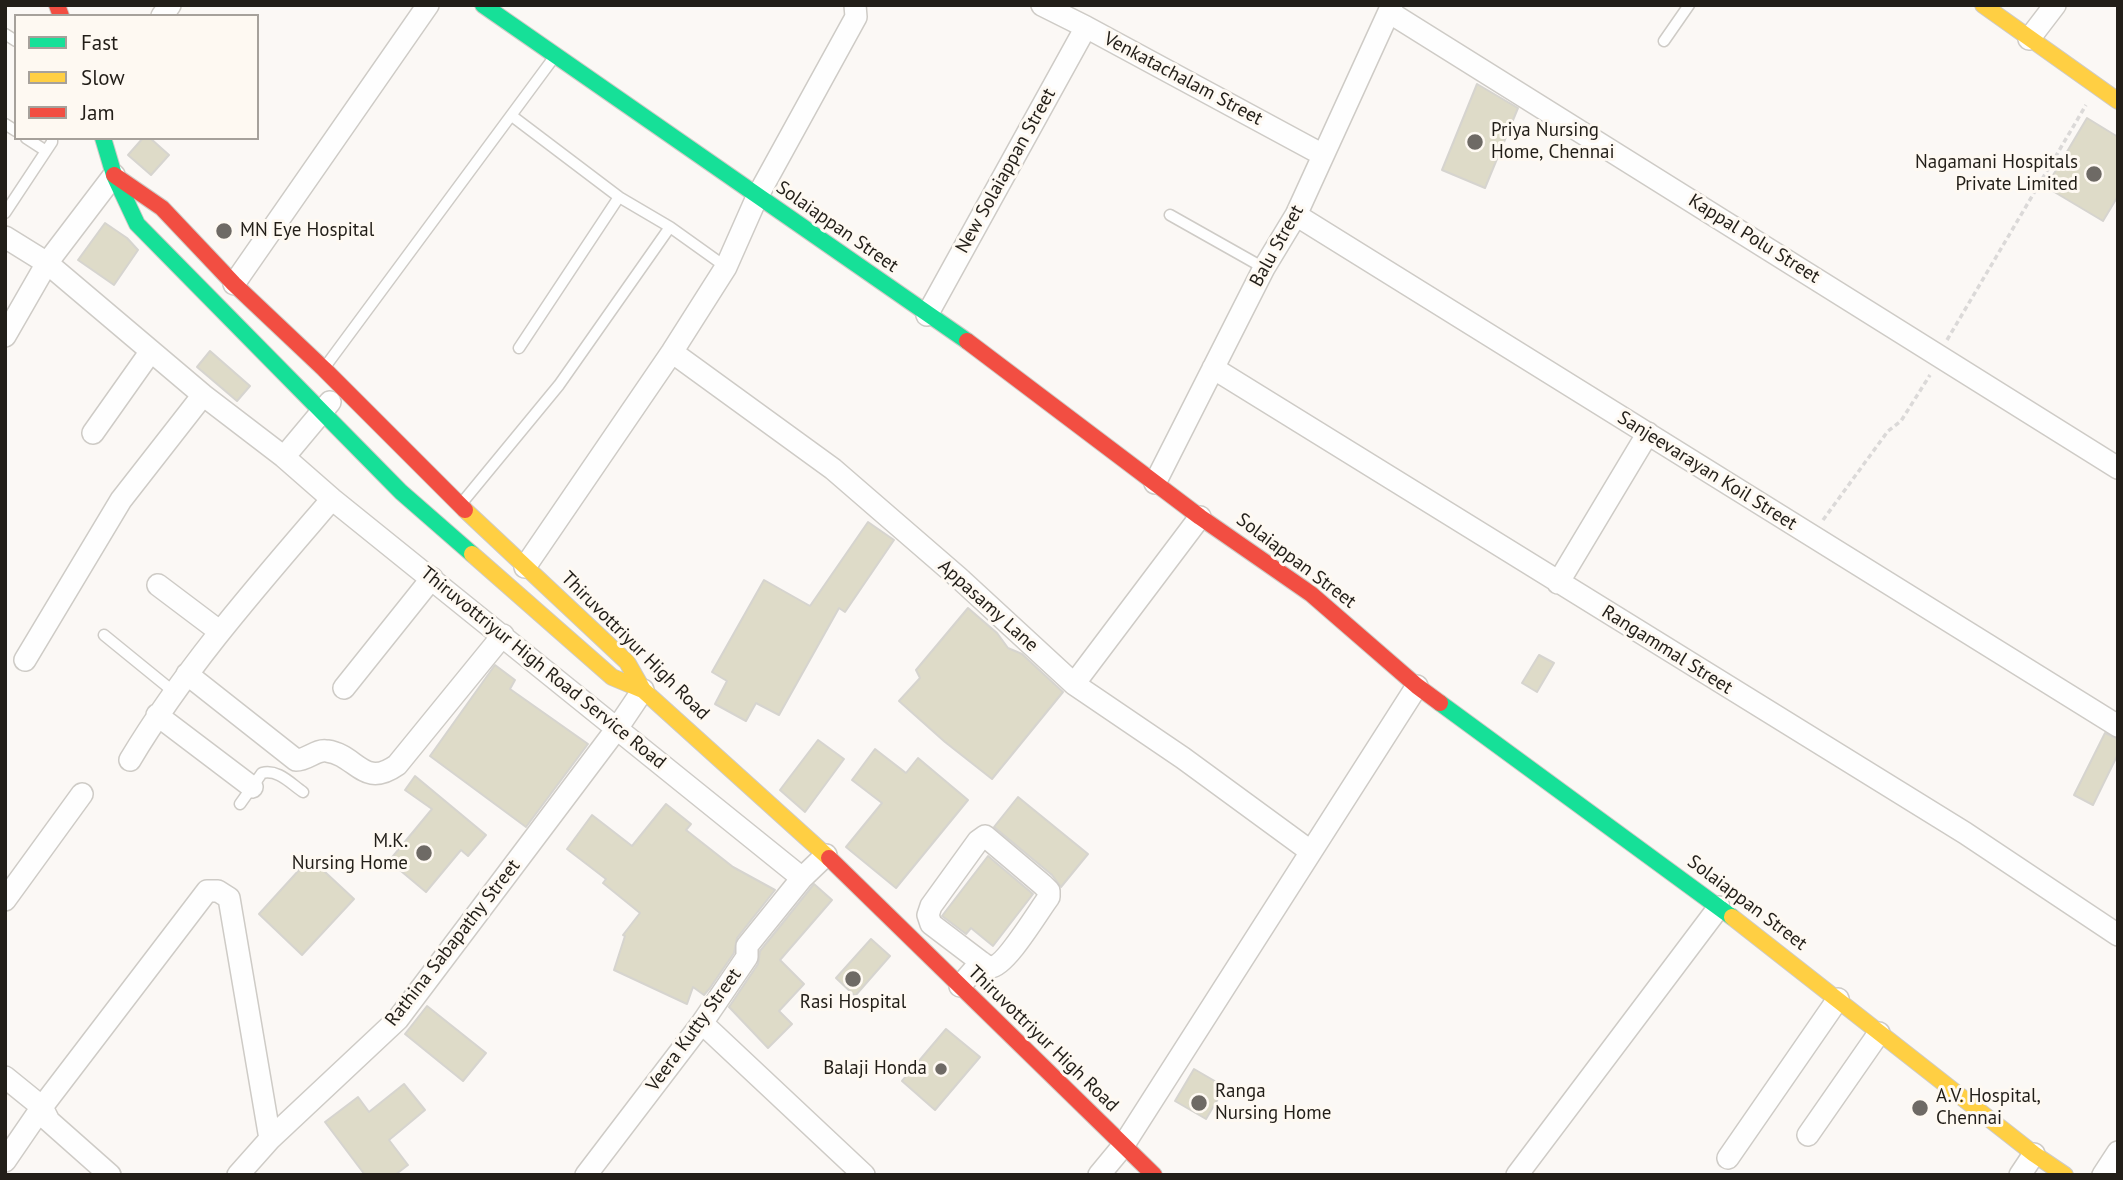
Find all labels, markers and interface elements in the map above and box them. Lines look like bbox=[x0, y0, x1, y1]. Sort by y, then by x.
legend bbox=[14, 14, 259, 140]
street label: Venkatachalam Street bbox=[1100, 28, 1266, 130]
text: Fast bbox=[81, 29, 118, 56]
text: Slow bbox=[81, 64, 125, 91]
street label: New Solaiappan Street bbox=[951, 85, 1061, 257]
text: Jam bbox=[81, 99, 115, 126]
place label: Priya Nursing Home, Chennai bbox=[1491, 120, 1615, 164]
marker: Priya Nursing Home, Chennai bbox=[1465, 132, 1485, 152]
place label: Nagamani Hospitals Private Limited bbox=[1915, 152, 2078, 196]
marker: Nagamani Hospitals Private Limited bbox=[2084, 164, 2104, 184]
street label: Solaiappan Street bbox=[772, 176, 902, 278]
street label: Kappal Polu Street bbox=[1684, 189, 1824, 289]
street label: Balu Street bbox=[1245, 201, 1309, 291]
place label: MN Eye Hospital bbox=[240, 220, 374, 242]
marker: MN Eye Hospital bbox=[214, 221, 234, 241]
street label: Sanjeevarayan Koil Street bbox=[1613, 406, 1801, 536]
street label: Solaiappan Street bbox=[1232, 509, 1360, 613]
street label: Appasamy Lane bbox=[933, 555, 1043, 657]
street label: Thiruvottriyur High Road Service Road bbox=[416, 562, 670, 774]
street label: Thiruvottriyur High Road bbox=[556, 567, 714, 725]
street label: Rangammal Street bbox=[1597, 601, 1737, 699]
place label: M.K. Nursing Home bbox=[292, 831, 408, 875]
marker: M.K. Nursing Home bbox=[414, 843, 434, 863]
street label: Solaiappan Street bbox=[1683, 851, 1811, 955]
street label: Rathina Sabapathy Street bbox=[381, 855, 525, 1031]
street label: Thiruvottriyur High Road bbox=[963, 961, 1123, 1117]
street label: Veera Kutty Street bbox=[642, 964, 746, 1096]
marker: Rasi Hospital bbox=[843, 969, 863, 989]
place label: Rasi Hospital bbox=[800, 992, 906, 1014]
place label: Balaji Honda bbox=[823, 1058, 927, 1080]
marker: Balaji Honda bbox=[933, 1061, 949, 1077]
place label: Ranga Nursing Home bbox=[1215, 1081, 1331, 1125]
place label: A.V. Hospital, Chennai bbox=[1936, 1086, 2041, 1130]
marker: Ranga Nursing Home bbox=[1189, 1093, 1209, 1113]
marker: A.V. Hospital, Chennai bbox=[1910, 1098, 1930, 1118]

